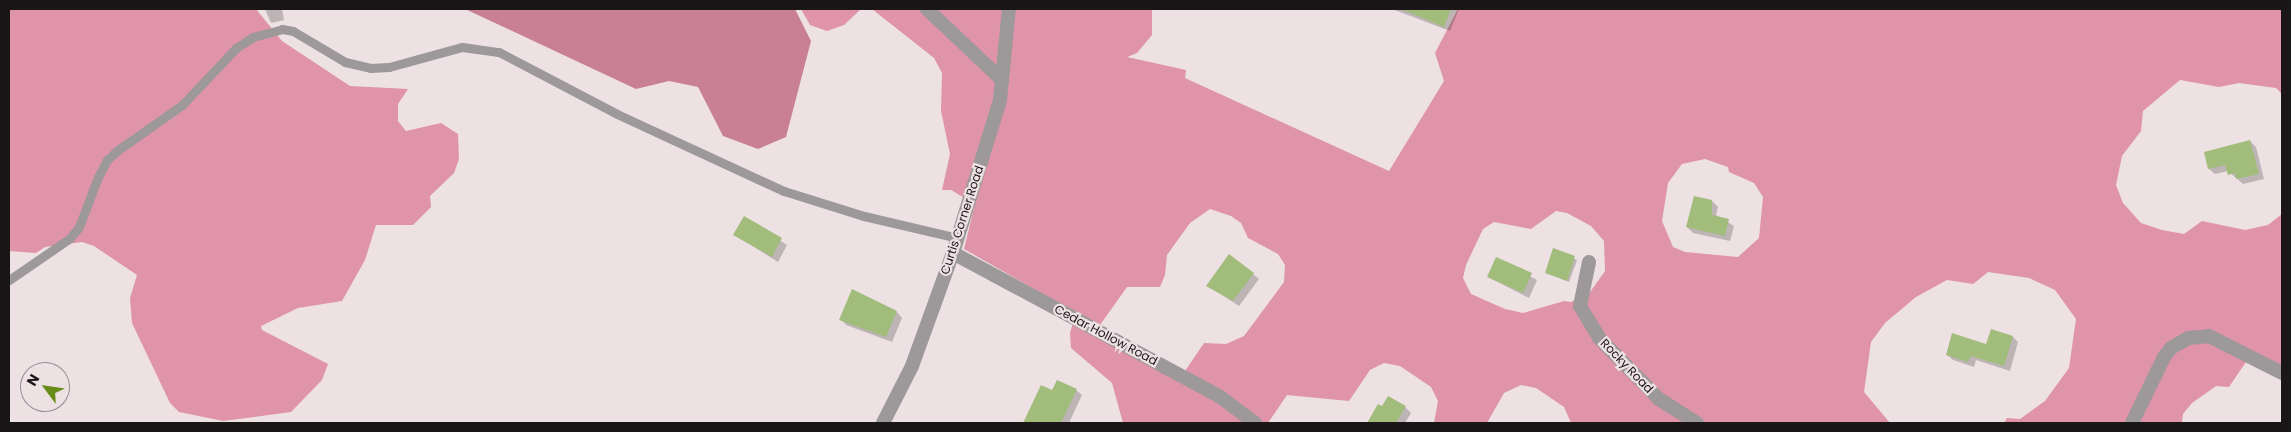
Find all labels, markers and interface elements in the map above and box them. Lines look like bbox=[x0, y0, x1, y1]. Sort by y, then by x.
street label: Curtis Corner Road bbox=[938, 164, 986, 276]
street label: Cedar Hollow Road bbox=[1052, 302, 1160, 368]
street label: Rocky Road bbox=[1598, 336, 1656, 396]
north arrow bbox=[20, 362, 70, 412]
text: N bbox=[22, 370, 44, 389]

